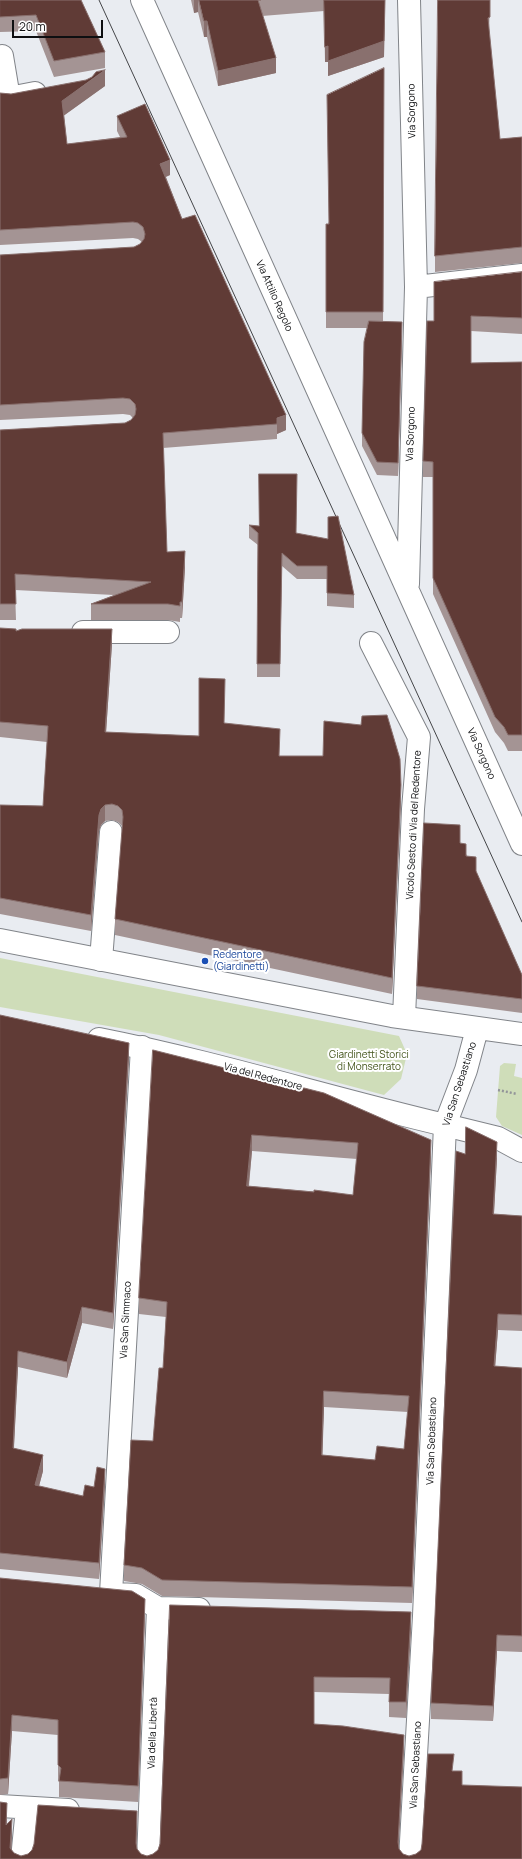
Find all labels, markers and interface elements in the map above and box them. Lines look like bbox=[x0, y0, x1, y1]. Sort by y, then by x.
scale bar bbox=[14, 12, 105, 38]
text: 20 m bbox=[19, 18, 46, 35]
street label: Via Sorgono bbox=[406, 83, 418, 139]
street label: Via Attilio Regolo bbox=[253, 259, 295, 333]
street label: Via Sorgono bbox=[404, 406, 418, 462]
street label: Via Sorgono bbox=[464, 726, 498, 782]
street label: Vicolo Sesto di Via del Redentore bbox=[404, 750, 424, 900]
place label: Redentore (Giardinetti) bbox=[213, 949, 269, 972]
marker: Redentore (Giardinetti) bbox=[200, 956, 210, 966]
street label: Via San Sebastiano bbox=[441, 1040, 479, 1128]
park label: Giardinetti Storici di Monserrato bbox=[329, 1049, 409, 1072]
street label: Via del Redentore bbox=[223, 1061, 303, 1093]
street label: Via San Simmaco bbox=[118, 1281, 134, 1359]
street label: Via San Sebastiano bbox=[424, 1397, 440, 1485]
street label: Via della Libertà bbox=[146, 1697, 160, 1769]
street label: Via San Sebastiano bbox=[408, 1721, 424, 1809]

